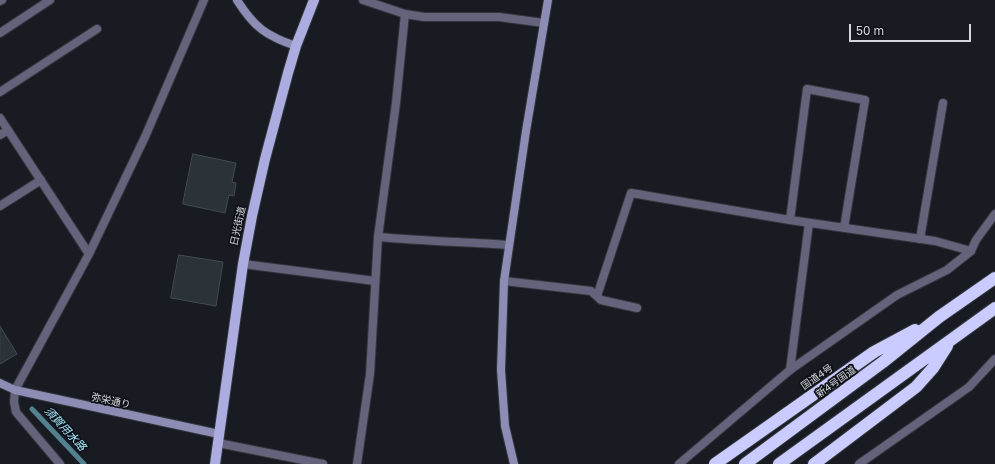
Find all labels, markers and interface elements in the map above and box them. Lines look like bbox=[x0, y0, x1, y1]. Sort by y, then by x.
scale bar bbox=[851, 16, 973, 42]
text: 50 m bbox=[856, 23, 884, 38]
street label: 日光街道 bbox=[228, 205, 248, 247]
street label: 国道4号 bbox=[799, 362, 835, 392]
street label: 新4号国道 bbox=[814, 364, 858, 400]
street label: 弥栄通り bbox=[90, 391, 132, 411]
water label: 須賀用水路 bbox=[41, 404, 89, 454]

